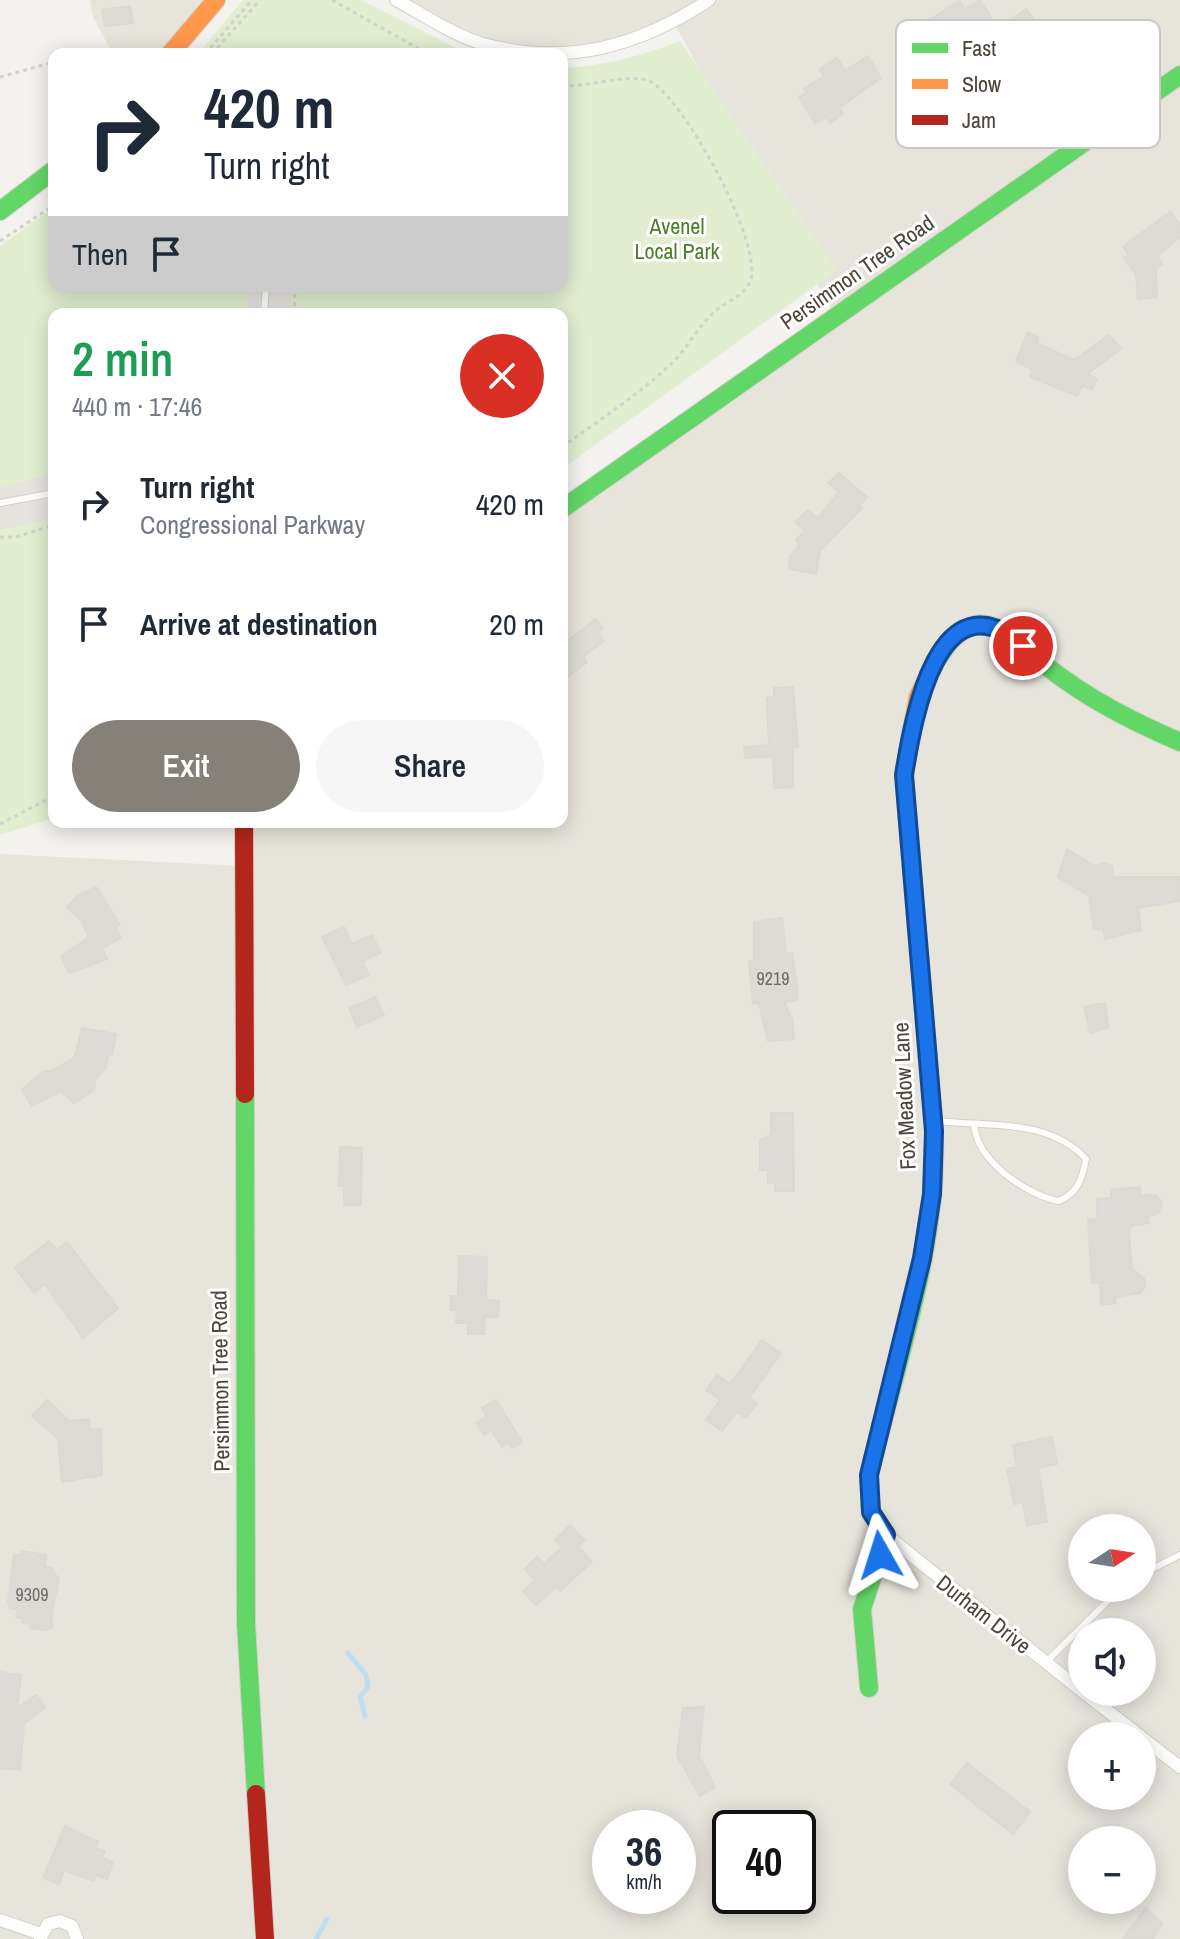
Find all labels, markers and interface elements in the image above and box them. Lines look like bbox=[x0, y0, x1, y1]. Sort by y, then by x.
legend bbox=[896, 20, 1160, 148]
text: Fast bbox=[962, 33, 996, 63]
text: Slow bbox=[962, 69, 1001, 99]
text: 420 m bbox=[204, 70, 334, 145]
icon: right bbox=[72, 80, 176, 184]
text: Jam bbox=[962, 105, 996, 135]
text: Turn right bbox=[204, 142, 329, 190]
street label: Persimmon Tree Road bbox=[774, 208, 940, 336]
park label: Avenel Local Park bbox=[634, 211, 721, 266]
icon: arrive bbox=[144, 232, 188, 276]
text: Then bbox=[72, 234, 128, 274]
text: 2 min bbox=[72, 326, 173, 391]
button: close bbox=[460, 334, 544, 418]
text: 440 m · 17:46 bbox=[72, 389, 202, 424]
text: Turn right bbox=[140, 467, 254, 507]
icon: right bbox=[72, 482, 116, 526]
text: 420 m bbox=[476, 484, 544, 524]
text: Congressional Parkway bbox=[140, 507, 365, 542]
icon: arrive bbox=[72, 602, 116, 646]
text: Arrive at destination bbox=[140, 604, 378, 644]
text: 20 m bbox=[489, 604, 544, 644]
pin bbox=[989, 612, 1057, 680]
icon: arrive bbox=[1001, 624, 1045, 668]
button: Exit bbox=[72, 720, 300, 812]
button: Share bbox=[316, 720, 544, 812]
house number: 9219 bbox=[757, 966, 789, 991]
street label: Fox Meadow Lane bbox=[885, 1022, 923, 1170]
street label: Persimmon Tree Road bbox=[203, 1290, 237, 1472]
position arrow bbox=[838, 1513, 922, 1597]
north arrow bbox=[1068, 1514, 1156, 1602]
map controls bbox=[1068, 1514, 1156, 1914]
street label: Durham Drive bbox=[931, 1568, 1037, 1660]
house number: 9309 bbox=[16, 1582, 48, 1607]
button: sound bbox=[1068, 1618, 1156, 1706]
button: + bbox=[1068, 1722, 1156, 1810]
speed limit sign: 40 bbox=[712, 1810, 816, 1914]
text: 36 bbox=[626, 1825, 662, 1878]
button: − bbox=[1068, 1826, 1156, 1914]
text: km/h bbox=[626, 1868, 662, 1895]

